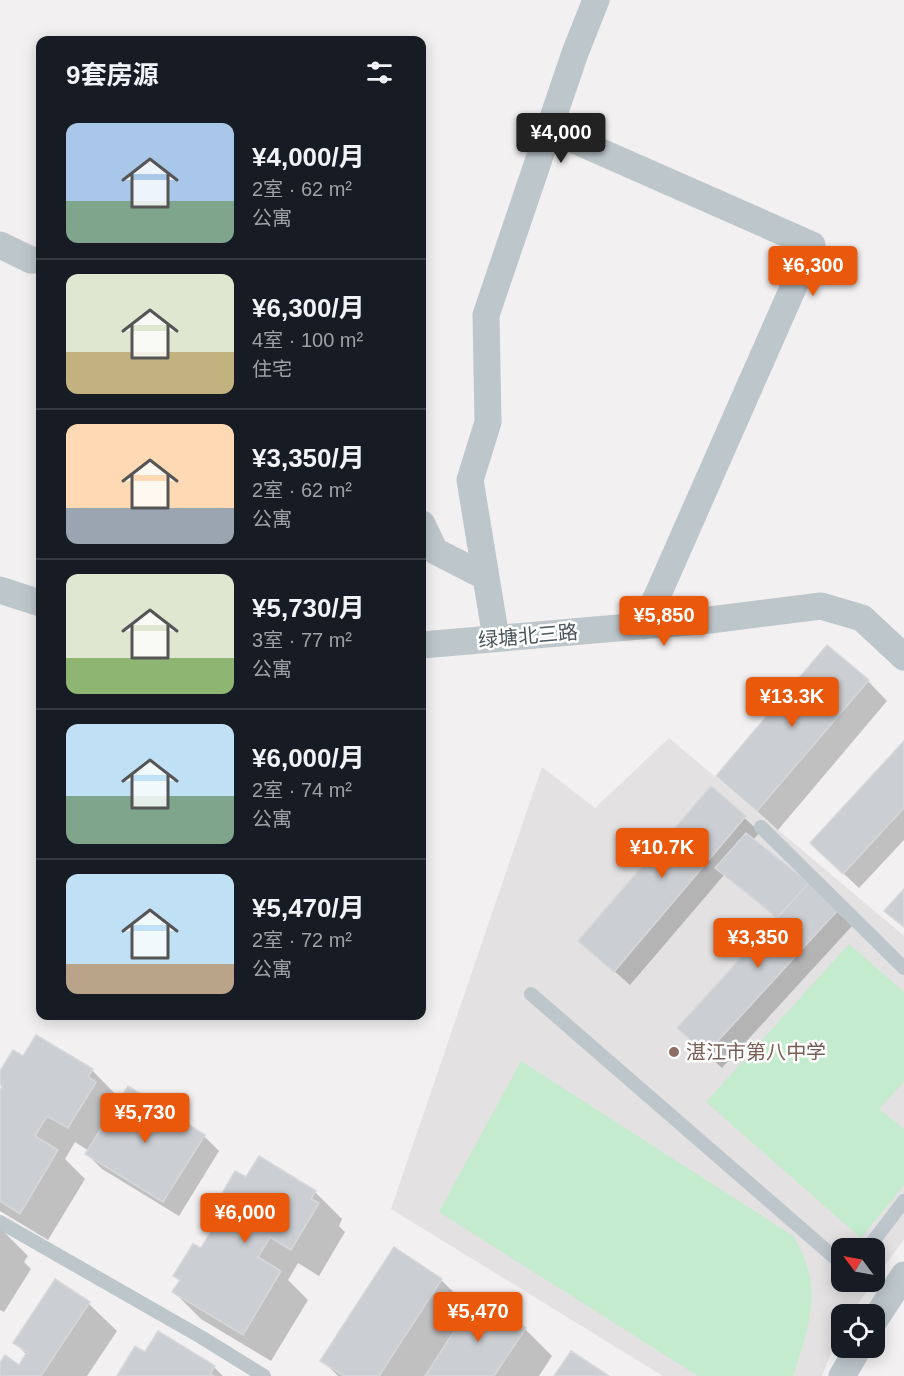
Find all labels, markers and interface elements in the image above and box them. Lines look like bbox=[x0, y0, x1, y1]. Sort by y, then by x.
icon: filters bbox=[363, 56, 396, 89]
text: 9套房源 bbox=[66, 60, 158, 90]
pin: ¥4,000 bbox=[512, 113, 610, 164]
text: ¥4,000 bbox=[530, 121, 592, 143]
text: ¥4,000/月 bbox=[252, 142, 365, 172]
icon: home bbox=[114, 147, 186, 219]
text: 2室 · 62 m² bbox=[252, 178, 352, 200]
text: 公寓 bbox=[252, 207, 292, 229]
pin: ¥6,300 bbox=[764, 246, 862, 297]
text: ¥6,300 bbox=[782, 254, 844, 276]
text: ¥6,300/月 bbox=[252, 293, 365, 323]
icon: home bbox=[114, 298, 186, 370]
text: 4室 · 100 m² bbox=[252, 329, 363, 351]
text: 住宅 bbox=[252, 358, 292, 380]
text: ¥3,350/月 bbox=[252, 443, 365, 473]
icon: home bbox=[114, 448, 186, 520]
text: 2室 · 62 m² bbox=[252, 479, 352, 501]
text: 公寓 bbox=[252, 508, 292, 530]
text: ¥5,730/月 bbox=[252, 593, 365, 623]
pin: ¥5,850 bbox=[615, 596, 713, 647]
icon: home bbox=[114, 598, 186, 670]
text: ¥5,850 bbox=[633, 604, 695, 626]
street label: 绿塘北三路 bbox=[477, 621, 579, 651]
text: 3室 · 77 m² bbox=[252, 629, 352, 651]
text: 公寓 bbox=[252, 658, 292, 680]
pin: ¥13.3K bbox=[743, 677, 841, 728]
text: ¥13.3K bbox=[760, 685, 824, 707]
text: ¥6,000/月 bbox=[252, 743, 365, 773]
icon: home bbox=[114, 748, 186, 820]
text: 2室 · 74 m² bbox=[252, 779, 352, 801]
text: 公寓 bbox=[252, 808, 292, 830]
pin: ¥10.7K bbox=[613, 828, 711, 879]
text: ¥10.7K bbox=[630, 836, 694, 858]
text: ¥5,470/月 bbox=[252, 893, 365, 923]
icon: home bbox=[114, 898, 186, 970]
pin: ¥3,350 bbox=[709, 918, 807, 969]
text: ¥3,350 bbox=[727, 926, 789, 948]
text: 2室 · 72 m² bbox=[252, 929, 352, 951]
text: 公寓 bbox=[252, 958, 292, 980]
place label: 湛江市第八中学 bbox=[686, 1041, 826, 1063]
marker: 湛江市第八中学 bbox=[667, 1045, 681, 1059]
pin: ¥5,730 bbox=[96, 1093, 194, 1144]
text: ¥5,730 bbox=[114, 1101, 176, 1123]
pin: ¥6,000 bbox=[196, 1193, 294, 1244]
text: ¥6,000 bbox=[214, 1201, 276, 1223]
north arrow bbox=[831, 1238, 885, 1292]
map controls bbox=[831, 1238, 885, 1358]
pin: ¥5,470 bbox=[429, 1292, 527, 1343]
text: ¥5,470 bbox=[447, 1300, 509, 1322]
button: locate bbox=[831, 1304, 885, 1358]

